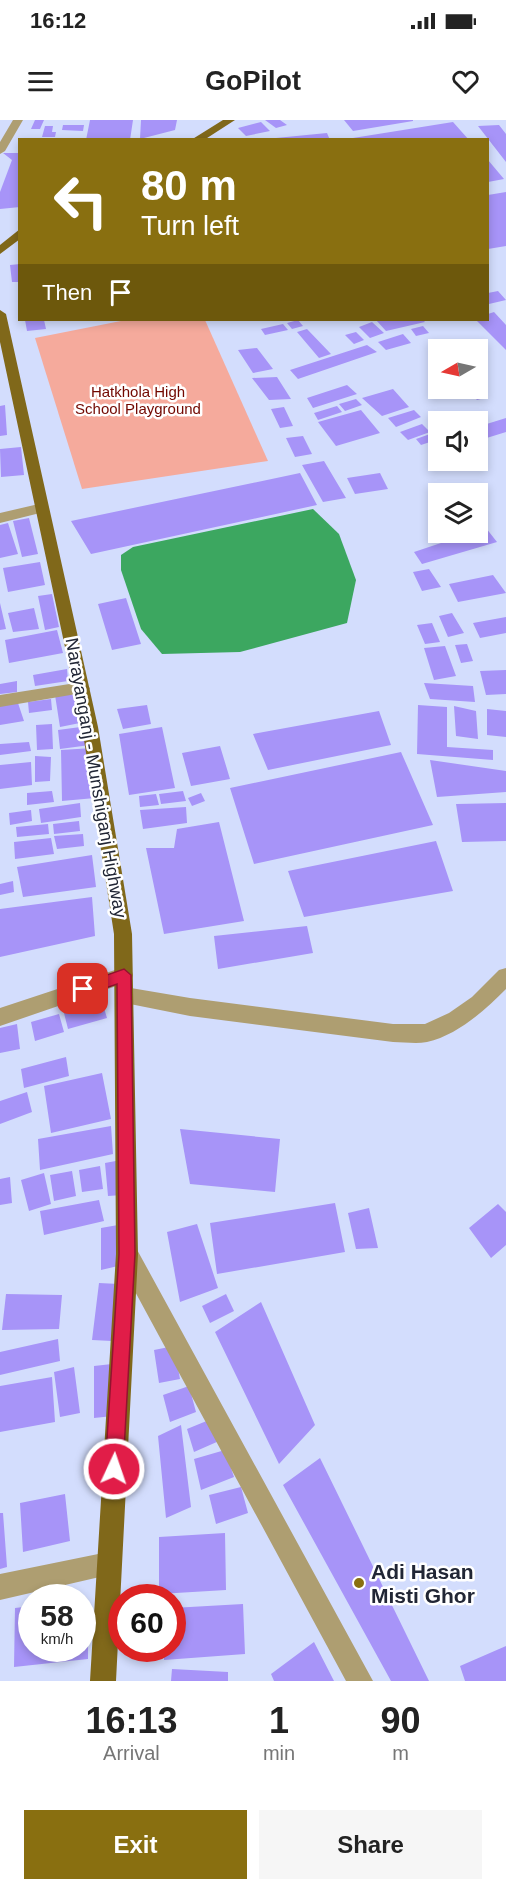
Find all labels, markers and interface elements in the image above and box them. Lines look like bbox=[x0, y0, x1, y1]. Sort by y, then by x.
text: 16:12 bbox=[30, 8, 86, 33]
icon: menu bbox=[24, 65, 57, 98]
icon: heart bbox=[449, 65, 482, 98]
text: GoPilot bbox=[205, 66, 301, 96]
icon: left bbox=[42, 162, 120, 240]
text: 80 m bbox=[141, 162, 237, 209]
text: Turn left bbox=[141, 211, 239, 241]
icon: arrive bbox=[104, 276, 137, 309]
text: Then bbox=[42, 280, 92, 305]
north arrow bbox=[428, 339, 488, 399]
map controls bbox=[428, 339, 488, 543]
park label: Hatkhola High School Playground bbox=[75, 383, 201, 417]
button: sound bbox=[428, 411, 488, 471]
button: layers bbox=[428, 483, 488, 543]
street label: Narayanganj - Munshiganj Highway bbox=[61, 636, 131, 920]
pin bbox=[57, 963, 108, 1014]
icon: arrive bbox=[66, 972, 99, 1005]
position arrow bbox=[82, 1437, 146, 1501]
place label: Adi Hasan Misti Ghor bbox=[371, 1560, 475, 1607]
marker: Adi Hasan Misti Ghor bbox=[352, 1576, 366, 1590]
speed limit sign: 60 bbox=[108, 1584, 186, 1662]
text: 58 bbox=[40, 1599, 74, 1632]
text: km/h bbox=[41, 1630, 73, 1647]
text: 16:13 bbox=[85, 1700, 177, 1741]
text: 1 bbox=[269, 1700, 289, 1741]
text: 90 bbox=[381, 1700, 421, 1741]
text: Arrival bbox=[103, 1742, 160, 1764]
text: min bbox=[263, 1742, 295, 1764]
text: m bbox=[392, 1742, 409, 1764]
button: Exit bbox=[24, 1810, 247, 1879]
button: Share bbox=[259, 1810, 482, 1879]

